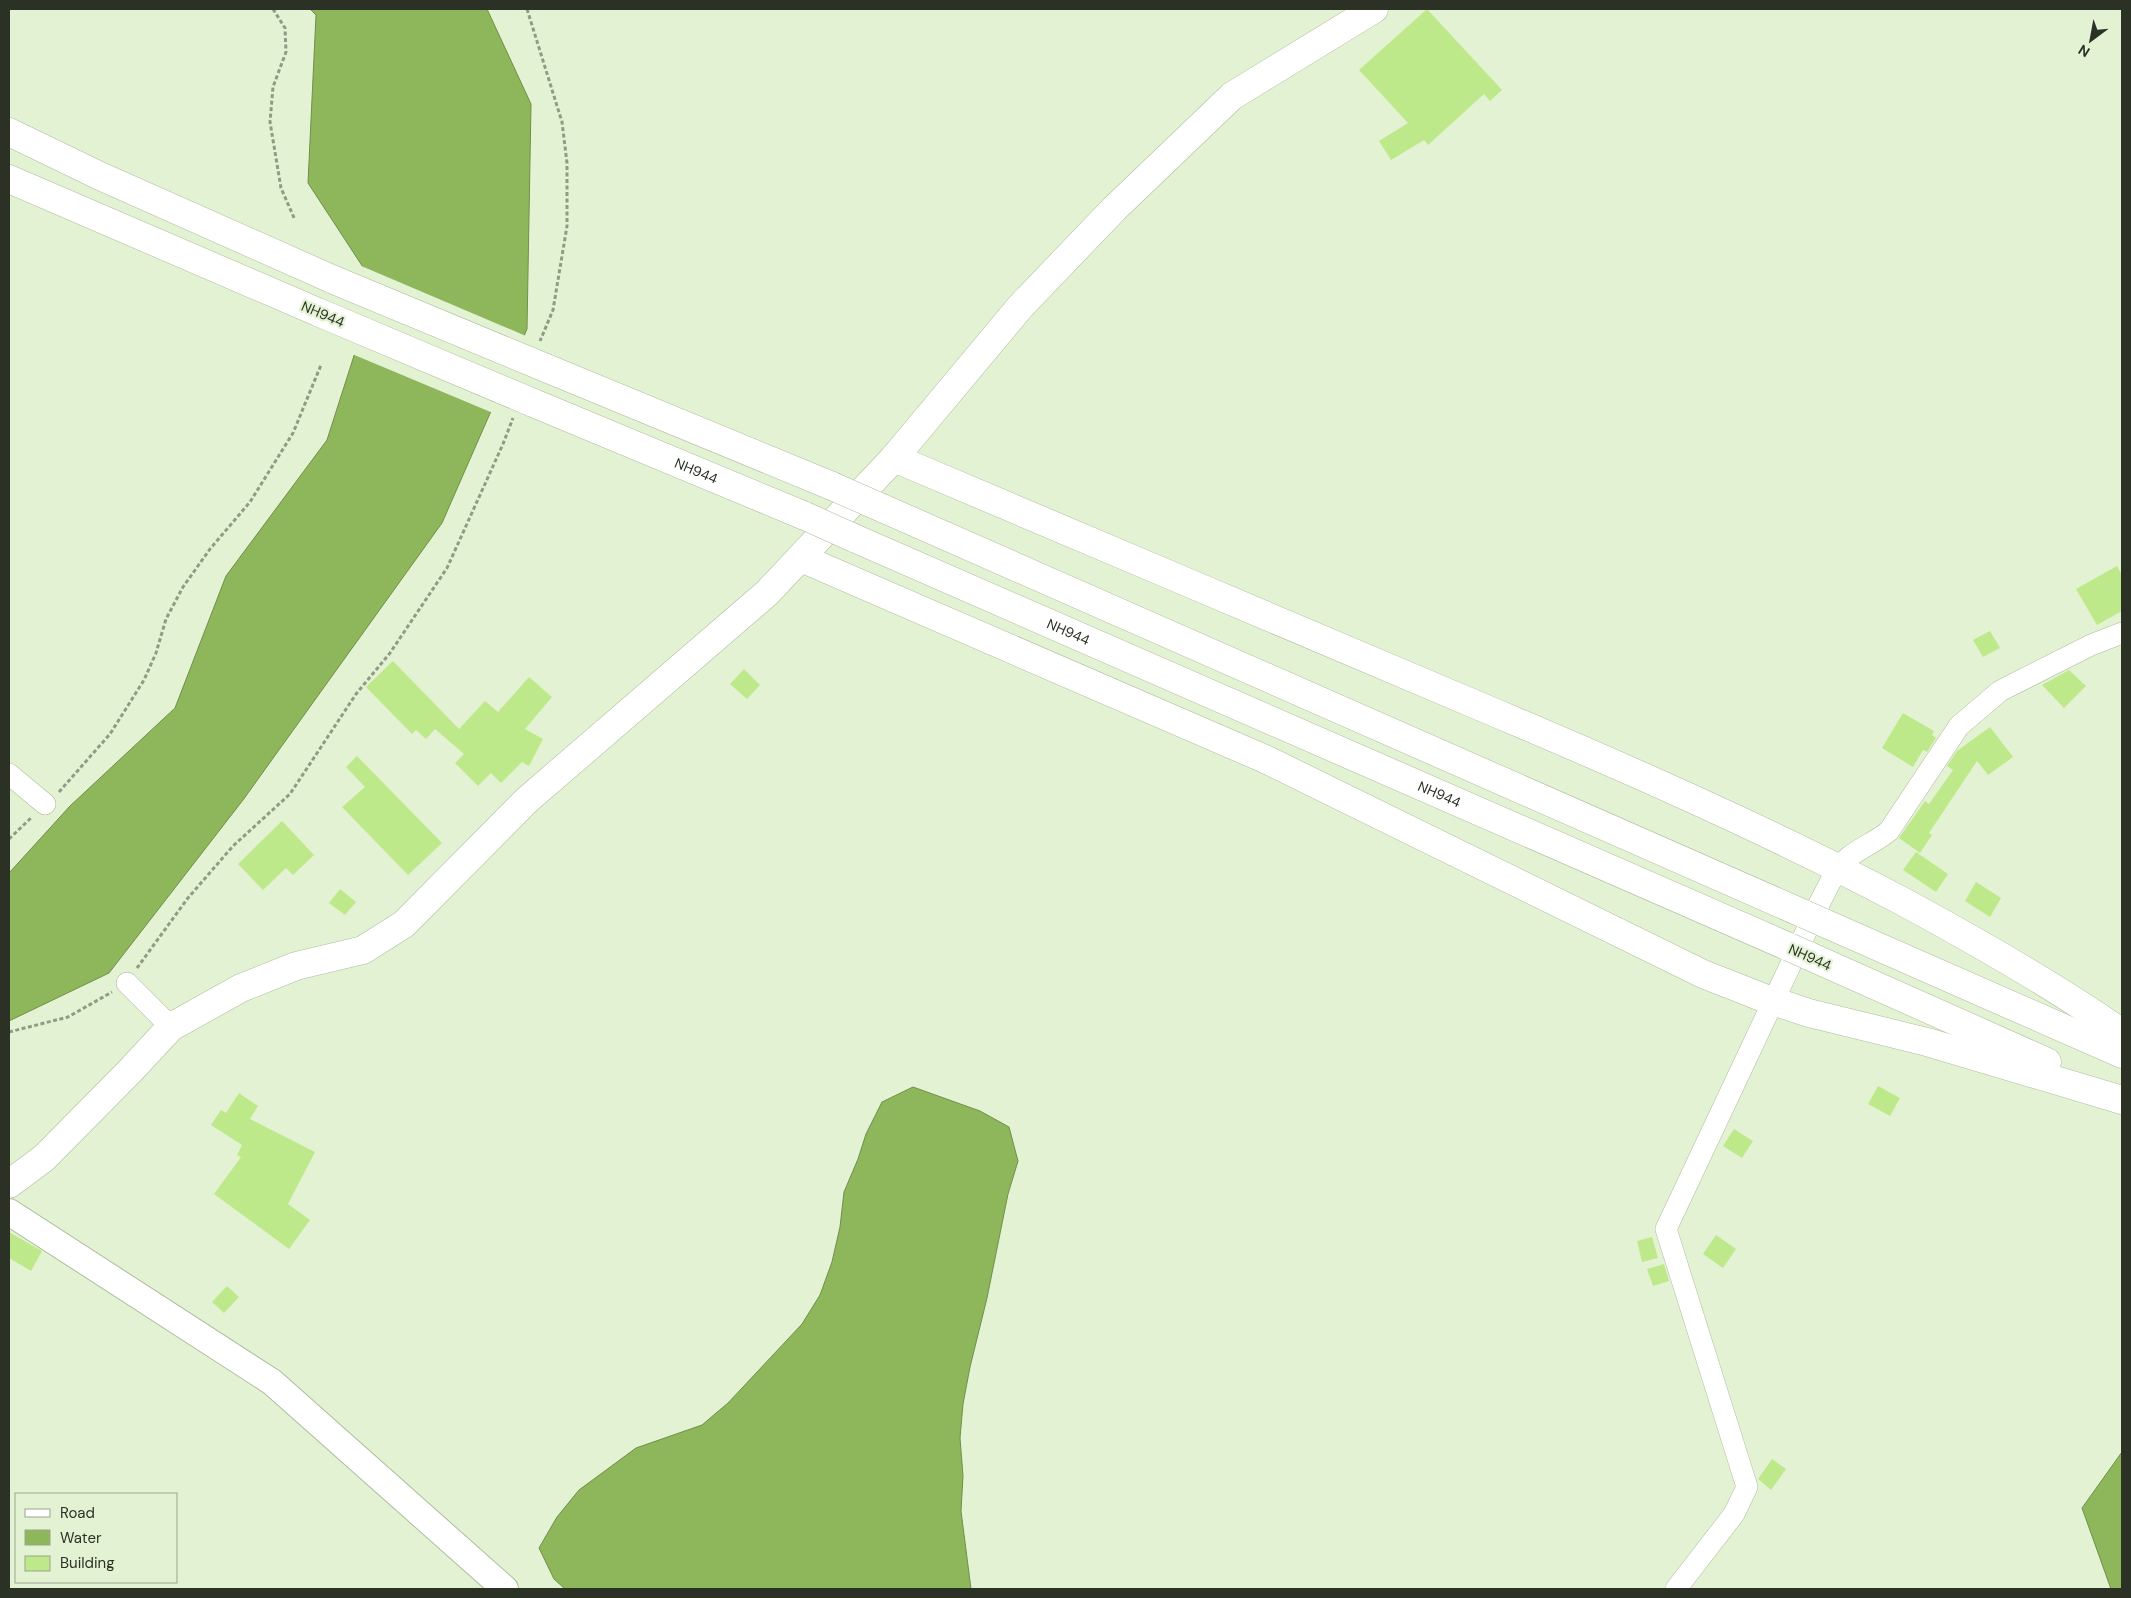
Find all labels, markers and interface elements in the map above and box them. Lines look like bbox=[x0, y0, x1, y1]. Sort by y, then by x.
north arrow bbox=[2066, 15, 2116, 65]
text: N bbox=[2075, 41, 2093, 61]
street label: NH944 bbox=[299, 297, 348, 331]
street label: NH944 bbox=[672, 454, 721, 488]
street label: NH944 bbox=[1044, 615, 1093, 649]
street label: NH944 bbox=[1415, 777, 1464, 812]
street label: NH944 bbox=[1786, 940, 1835, 975]
legend bbox=[15, 1493, 178, 1583]
text: Road bbox=[60, 1503, 95, 1523]
text: Water bbox=[60, 1528, 102, 1548]
text: Building bbox=[60, 1553, 115, 1573]

